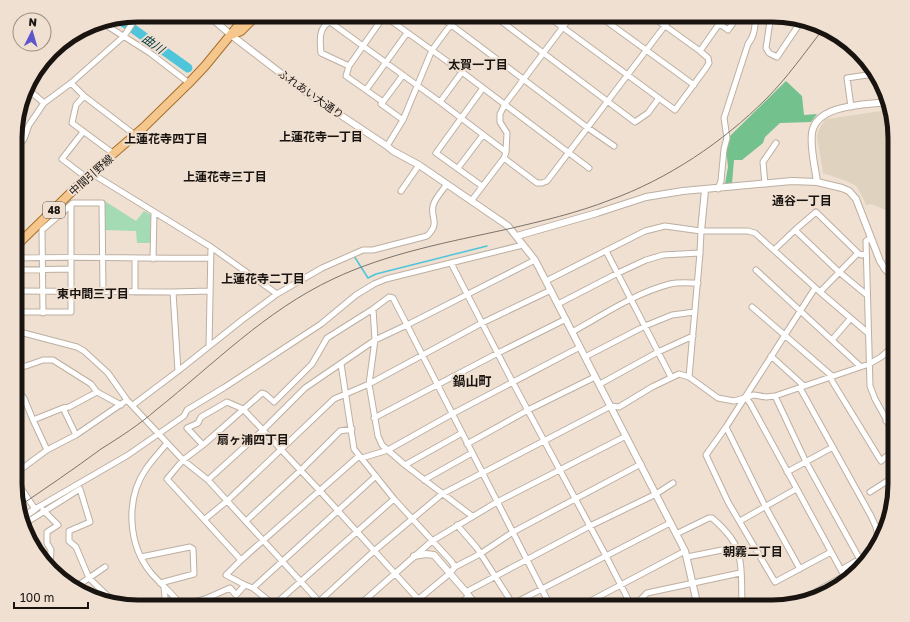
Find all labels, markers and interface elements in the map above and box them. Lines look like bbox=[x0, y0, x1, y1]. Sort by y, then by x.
north arrow bbox=[12, 12, 52, 52]
text: N bbox=[28, 15, 38, 28]
water label: 曲川 bbox=[139, 31, 169, 58]
district label: 太賀一丁目 bbox=[448, 57, 508, 72]
street label: ふれあい大通り bbox=[276, 66, 347, 121]
district label: 上蓮花寺一丁目 bbox=[279, 129, 363, 144]
district label: 上蓮花寺四丁目 bbox=[124, 131, 208, 146]
street label: 中間引野線 bbox=[66, 151, 115, 198]
district label: 上蓮花寺三丁目 bbox=[183, 169, 267, 184]
district label: 通谷一丁目 bbox=[772, 193, 832, 208]
road number: 48 bbox=[43, 202, 65, 218]
district label: 上蓮花寺二丁目 bbox=[221, 271, 305, 286]
district label: 東中間三丁目 bbox=[57, 286, 129, 301]
district label: 鍋山町 bbox=[452, 373, 492, 389]
district label: 扇ヶ浦四丁目 bbox=[217, 432, 289, 447]
district label: 朝霧二丁目 bbox=[723, 544, 783, 559]
scale bar bbox=[14, 584, 88, 610]
text: 100 m bbox=[20, 590, 54, 605]

